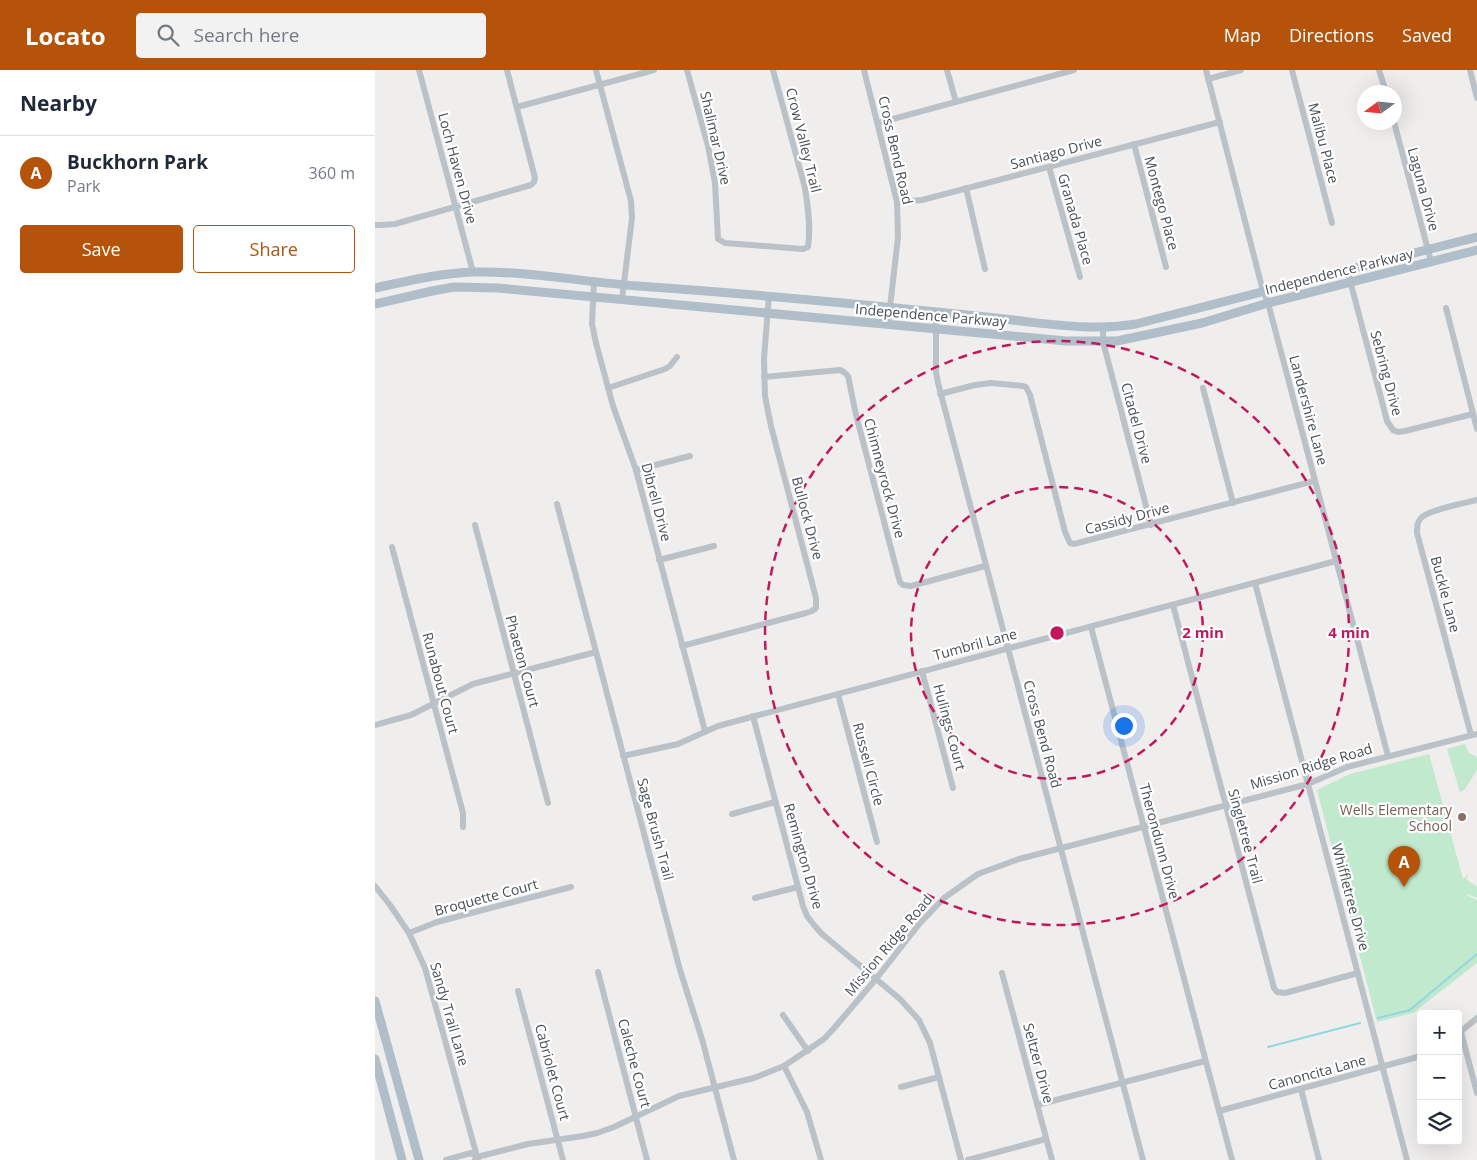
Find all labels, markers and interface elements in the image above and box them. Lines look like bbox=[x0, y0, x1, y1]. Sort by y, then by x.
search box bbox=[136, 13, 486, 58]
text: Locato bbox=[25, 19, 106, 52]
icon: search bbox=[154, 21, 182, 49]
text: Search here bbox=[194, 22, 299, 48]
text: Map bbox=[1224, 23, 1261, 47]
text: Directions bbox=[1289, 23, 1374, 47]
text: Saved bbox=[1402, 23, 1452, 47]
north arrow bbox=[1357, 85, 1402, 130]
street label: Crow Valley Trail bbox=[782, 86, 826, 194]
text: Nearby bbox=[20, 89, 97, 117]
street label: Shalimar Drive bbox=[696, 89, 736, 187]
street label: Cross Bend Road bbox=[874, 94, 918, 206]
street label: Malibu Place bbox=[1304, 101, 1344, 185]
street label: Loch Haven Drive bbox=[434, 110, 482, 226]
street label: Santiago Drive bbox=[1008, 131, 1104, 173]
street label: Laguna Drive bbox=[1404, 145, 1444, 233]
text: Buckhorn Park bbox=[67, 149, 208, 175]
street label: Montego Place bbox=[1140, 154, 1184, 252]
text: A bbox=[30, 162, 42, 184]
text: 360 m bbox=[309, 162, 355, 184]
street label: Granada Place bbox=[1054, 171, 1098, 267]
text: Park bbox=[67, 175, 100, 197]
button: Save bbox=[20, 225, 183, 273]
button: Share bbox=[193, 225, 355, 273]
street label: Independence Parkway bbox=[1263, 243, 1416, 299]
street label: Independence Parkway bbox=[854, 299, 1009, 331]
street label: Sebring Drive bbox=[1367, 328, 1408, 418]
street label: Landershire Lane bbox=[1285, 353, 1333, 467]
street label: Citadel Drive bbox=[1117, 380, 1157, 466]
street label: Chimneyrock Drive bbox=[860, 416, 910, 540]
street label: Dibrell Drive bbox=[637, 461, 677, 544]
street label: Bullock Drive bbox=[788, 474, 828, 562]
street label: Cassidy Drive bbox=[1083, 498, 1172, 538]
street label: Buckle Lane bbox=[1427, 554, 1465, 634]
street label: Phaeton Court bbox=[502, 613, 544, 709]
text: 2 min bbox=[1182, 622, 1224, 642]
text: 4 min bbox=[1328, 622, 1370, 642]
street label: Tumbril Lane bbox=[931, 624, 1019, 664]
centre of rings bbox=[1048, 624, 1066, 642]
street label: Runabout Court bbox=[418, 630, 464, 736]
street label: Cross Bend Road bbox=[1019, 678, 1067, 790]
street label: Hulings Court bbox=[929, 682, 971, 772]
your location bbox=[1111, 713, 1137, 739]
street label: Russell Circle bbox=[849, 720, 889, 808]
street label: Mission Ridge Road bbox=[1248, 738, 1374, 794]
street label: Sage Brush Trail bbox=[633, 776, 679, 882]
street label: Therondunn Drive bbox=[1135, 781, 1185, 901]
street label: Singletree Trail bbox=[1224, 787, 1268, 885]
place label: Wells Elementary School bbox=[1340, 800, 1453, 835]
street label: Remington Drive bbox=[780, 801, 828, 911]
marker: Wells Elementary School bbox=[1456, 811, 1468, 823]
street label: Whiffletree Drive bbox=[1328, 841, 1374, 953]
pin: A bbox=[1388, 846, 1420, 887]
street label: Broquette Court bbox=[432, 874, 540, 920]
street label: Mission Ridge Road bbox=[840, 890, 936, 1000]
street label: Sandy Trail Lane bbox=[426, 960, 474, 1068]
map controls bbox=[1417, 1010, 1462, 1145]
button: + bbox=[1417, 1010, 1462, 1055]
street label: Caleche Court bbox=[614, 1016, 656, 1110]
street label: Seltzer Drive bbox=[1019, 1021, 1059, 1105]
street label: Cabriolet Court bbox=[531, 1022, 575, 1122]
street label: Canoncita Lane bbox=[1266, 1050, 1368, 1094]
button: − bbox=[1417, 1055, 1462, 1100]
button: layers bbox=[1417, 1100, 1462, 1145]

